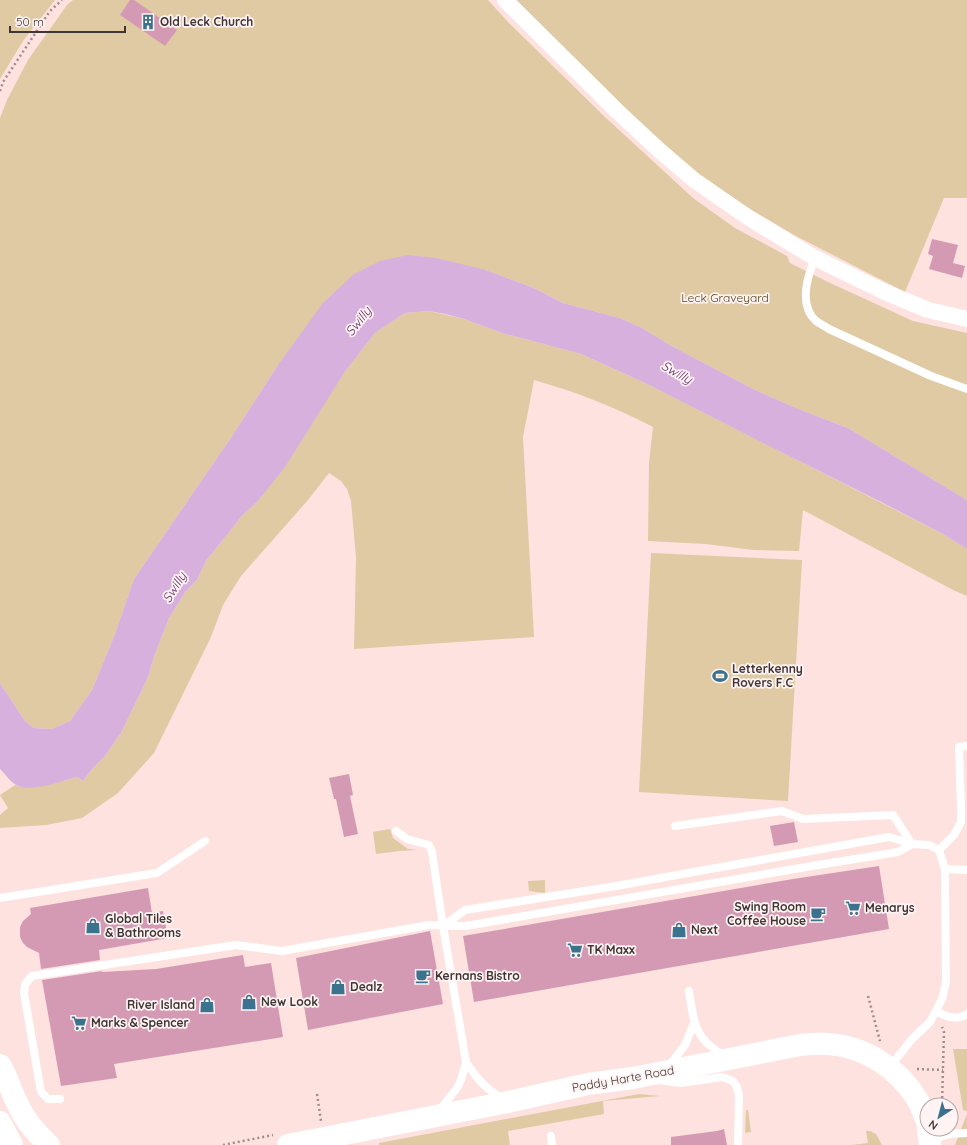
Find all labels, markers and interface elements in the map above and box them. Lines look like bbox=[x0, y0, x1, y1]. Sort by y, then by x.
scale bar bbox=[10, 8, 125, 34]
building icon: Old Leck Church bbox=[139, 13, 157, 31]
text: 50 m bbox=[16, 14, 44, 29]
place label: Old Leck Church bbox=[160, 14, 253, 29]
park label: Leck Graveyard bbox=[681, 290, 769, 305]
water label: Swilly bbox=[342, 303, 375, 339]
water label: Swilly bbox=[659, 357, 696, 387]
water label: Swilly bbox=[158, 568, 190, 605]
place label: Letterkenny Rovers F.C bbox=[732, 661, 803, 690]
sports icon: Letterkenny Rovers F.C bbox=[711, 667, 729, 685]
place label: Swing Room Coffee House bbox=[727, 899, 806, 928]
supermarket icon: Menarys bbox=[844, 899, 862, 917]
place label: Menarys bbox=[865, 900, 915, 915]
cafe icon: Swing Room Coffee House bbox=[809, 905, 827, 923]
place label: Global Tiles & Bathrooms bbox=[105, 911, 181, 940]
shop icon: Global Tiles & Bathrooms bbox=[84, 917, 102, 935]
shop icon: Next bbox=[670, 921, 688, 939]
place label: Next bbox=[691, 922, 718, 937]
supermarket icon: TK Maxx bbox=[566, 941, 584, 959]
place label: TK Maxx bbox=[587, 942, 635, 957]
cafe icon: Kernans Bistro bbox=[414, 967, 432, 985]
place label: Kernans Bistro bbox=[435, 968, 520, 983]
shop icon: Dealz bbox=[329, 978, 347, 996]
place label: Dealz bbox=[350, 979, 383, 994]
shop icon: New Look bbox=[240, 993, 258, 1011]
place label: New Look bbox=[261, 994, 318, 1009]
shop icon: River Island bbox=[198, 996, 216, 1014]
place label: River Island bbox=[127, 997, 195, 1012]
supermarket icon: Marks & Spencer bbox=[70, 1014, 88, 1032]
place label: Marks & Spencer bbox=[91, 1015, 189, 1030]
street label: Paddy Harte Road bbox=[571, 1062, 675, 1095]
north arrow bbox=[919, 1097, 959, 1137]
text: N bbox=[926, 1117, 941, 1133]

